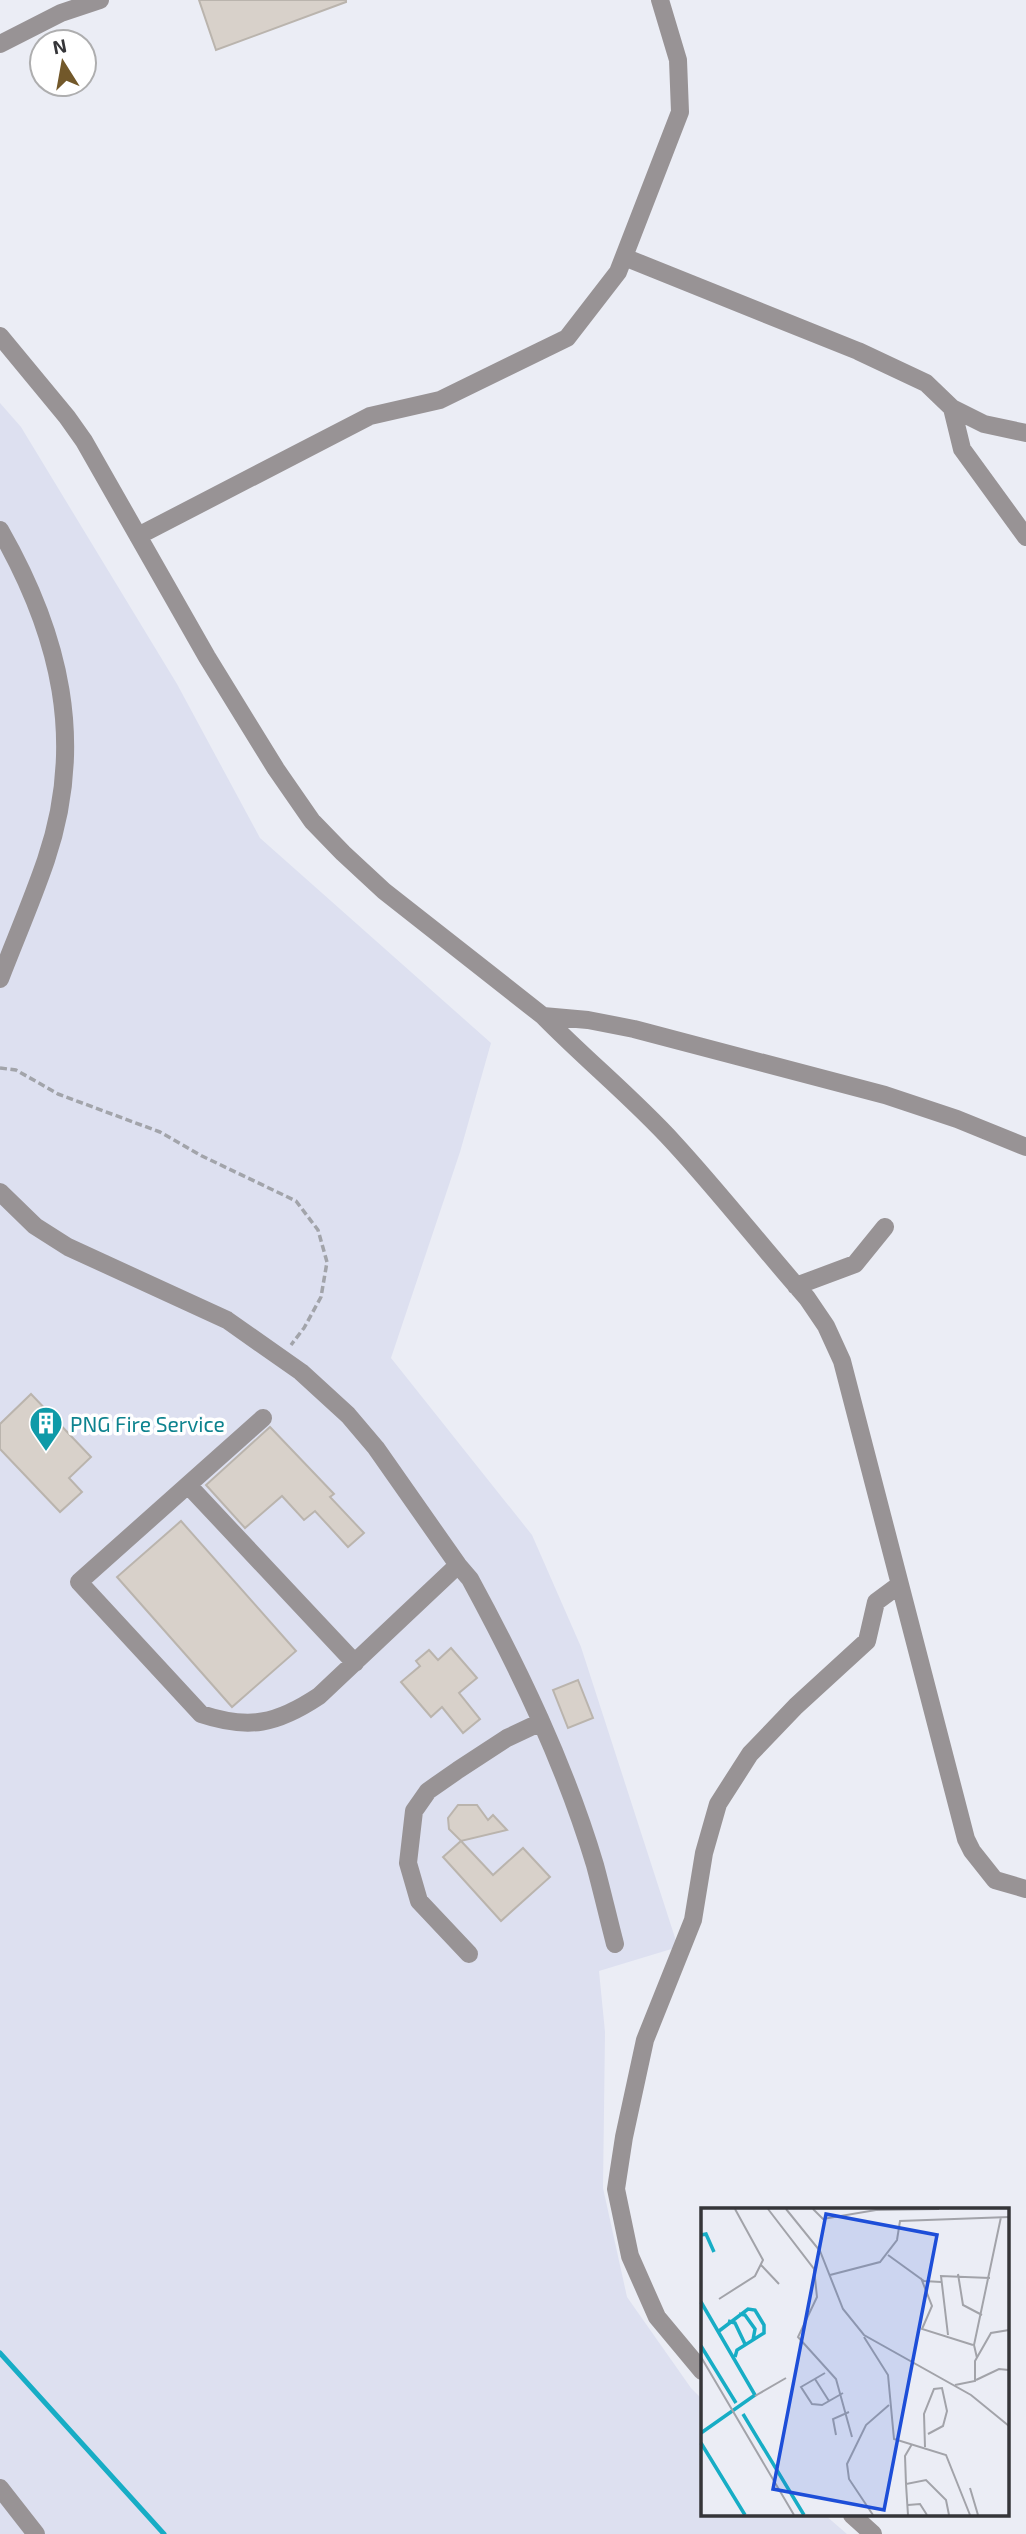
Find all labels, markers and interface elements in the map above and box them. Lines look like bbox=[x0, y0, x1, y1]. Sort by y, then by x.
north arrow bbox=[28, 28, 98, 98]
text: N bbox=[51, 33, 69, 58]
building icon: PNG Fire Service bbox=[27, 1404, 65, 1453]
place label: PNG Fire Service bbox=[70, 1411, 225, 1436]
inset map bbox=[701, 2208, 1009, 2516]

